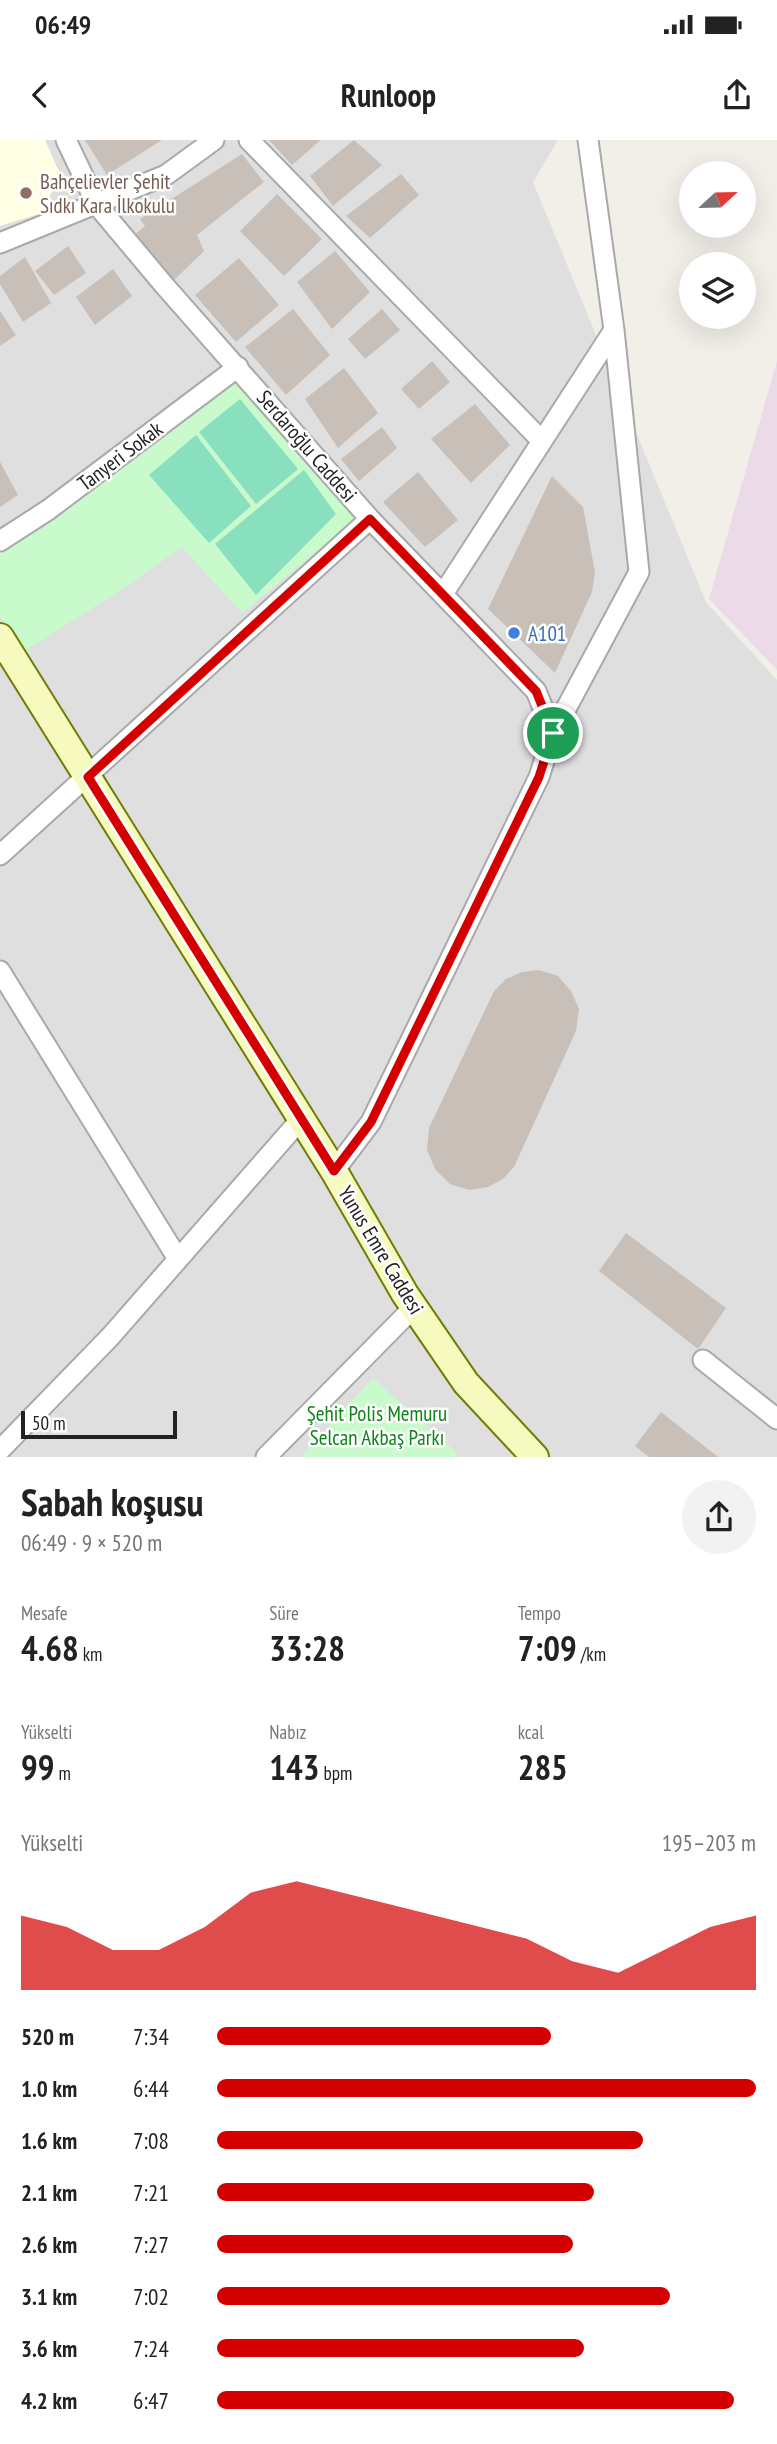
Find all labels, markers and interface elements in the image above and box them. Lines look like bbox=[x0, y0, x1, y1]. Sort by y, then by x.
text: 06:49 bbox=[35, 8, 91, 41]
text: Runloop bbox=[341, 74, 436, 116]
icon: back bbox=[21, 76, 59, 114]
icon: share bbox=[718, 76, 756, 114]
north arrow bbox=[679, 161, 756, 238]
map controls bbox=[679, 161, 756, 329]
place label: Bahçelievler Şehit Sıdkı Kara İlkokulu bbox=[40, 168, 175, 219]
marker: Bahçelievler Şehit Sıdkı Kara İlkokulu bbox=[18, 185, 34, 201]
button: layers bbox=[679, 252, 756, 329]
street label: Serdaroğlu Caddesi bbox=[251, 384, 363, 508]
street label: Tanyeri Sokak bbox=[72, 415, 168, 497]
place label: A101 bbox=[528, 620, 566, 647]
marker: A101 bbox=[506, 625, 522, 641]
pin bbox=[523, 703, 583, 763]
icon: arrive bbox=[534, 714, 572, 752]
street label: Yunus Emre Caddesi bbox=[332, 1181, 430, 1319]
park label: Şehit Polis Memuru Selcan Akbaş Parkı bbox=[307, 1400, 447, 1451]
scale bar bbox=[21, 1408, 177, 1440]
text: 50 m bbox=[32, 1411, 66, 1435]
text: Sabah koşusu bbox=[21, 1477, 203, 1526]
button: share bbox=[682, 1480, 756, 1554]
text: 06:49 · 9 × 520 m bbox=[21, 1528, 162, 1557]
text: Mesafe bbox=[21, 1601, 68, 1625]
text: Süre bbox=[269, 1601, 299, 1625]
text: Tempo bbox=[518, 1601, 561, 1625]
text: 4.68 bbox=[21, 1625, 79, 1671]
text: 33:28 bbox=[269, 1625, 345, 1671]
text: 7:09 bbox=[518, 1625, 577, 1671]
text: km bbox=[79, 1642, 102, 1666]
text: /km bbox=[577, 1642, 606, 1666]
text: Yükselti bbox=[21, 1720, 72, 1744]
text: Nabız bbox=[269, 1720, 306, 1744]
text: kcal bbox=[518, 1720, 544, 1744]
text: 99 bbox=[21, 1744, 54, 1790]
text: 143 bbox=[269, 1744, 320, 1790]
text: 285 bbox=[518, 1744, 568, 1790]
text: m bbox=[54, 1761, 71, 1785]
text: bpm bbox=[320, 1761, 352, 1785]
text: Yükselti bbox=[21, 1828, 83, 1857]
text: 195–203 m bbox=[662, 1828, 756, 1857]
text: 520 m bbox=[21, 2022, 74, 2051]
text: 7:34 bbox=[133, 2022, 169, 2051]
text: 1.0 km bbox=[21, 2074, 77, 2103]
text: 6:44 bbox=[133, 2074, 169, 2103]
text: 1.6 km bbox=[21, 2126, 77, 2155]
text: 7:08 bbox=[133, 2126, 169, 2155]
text: 2.1 km bbox=[21, 2178, 77, 2207]
text: 7:21 bbox=[133, 2178, 169, 2207]
text: 2.6 km bbox=[21, 2230, 77, 2259]
text: 7:27 bbox=[133, 2230, 169, 2259]
text: 3.1 km bbox=[21, 2282, 77, 2311]
text: 7:02 bbox=[133, 2282, 169, 2311]
text: 3.6 km bbox=[21, 2334, 77, 2363]
text: 7:24 bbox=[133, 2334, 169, 2363]
text: 4.2 km bbox=[21, 2386, 77, 2415]
text: 6:47 bbox=[133, 2386, 169, 2415]

